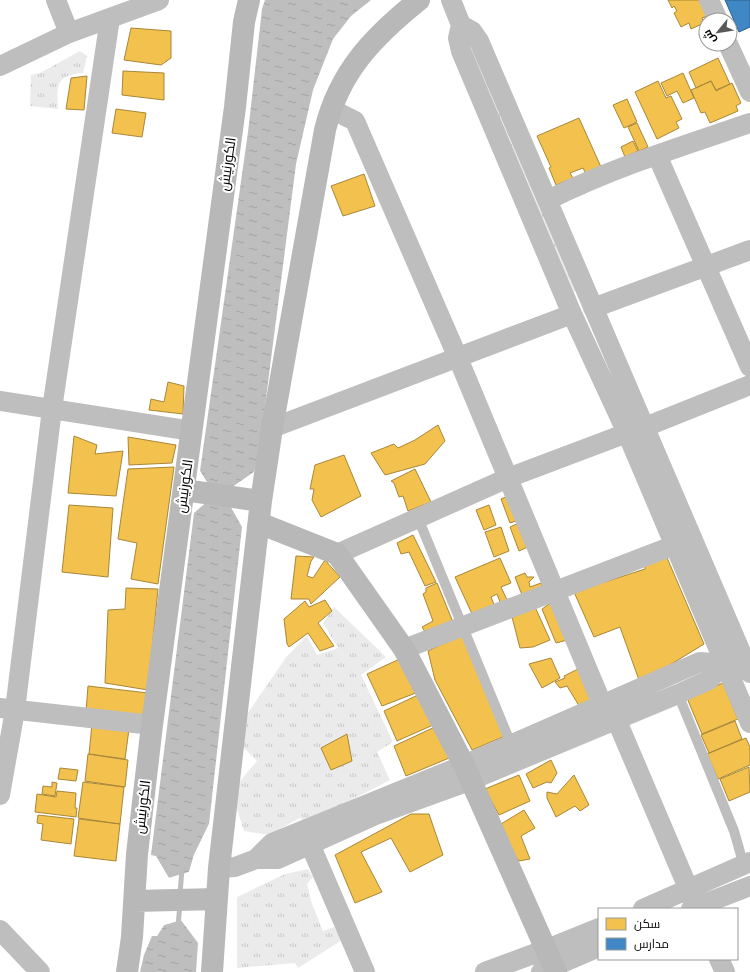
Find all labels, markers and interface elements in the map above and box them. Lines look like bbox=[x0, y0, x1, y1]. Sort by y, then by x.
north arrow bbox=[698, 12, 738, 52]
text: ش bbox=[700, 27, 719, 47]
street label: الكورنيش bbox=[214, 136, 239, 192]
street label: الكورنيش bbox=[171, 458, 196, 514]
street label: الكورنيش bbox=[130, 779, 153, 835]
legend bbox=[598, 908, 738, 960]
text: سكن bbox=[634, 916, 660, 931]
text: مدارس bbox=[634, 936, 669, 951]

